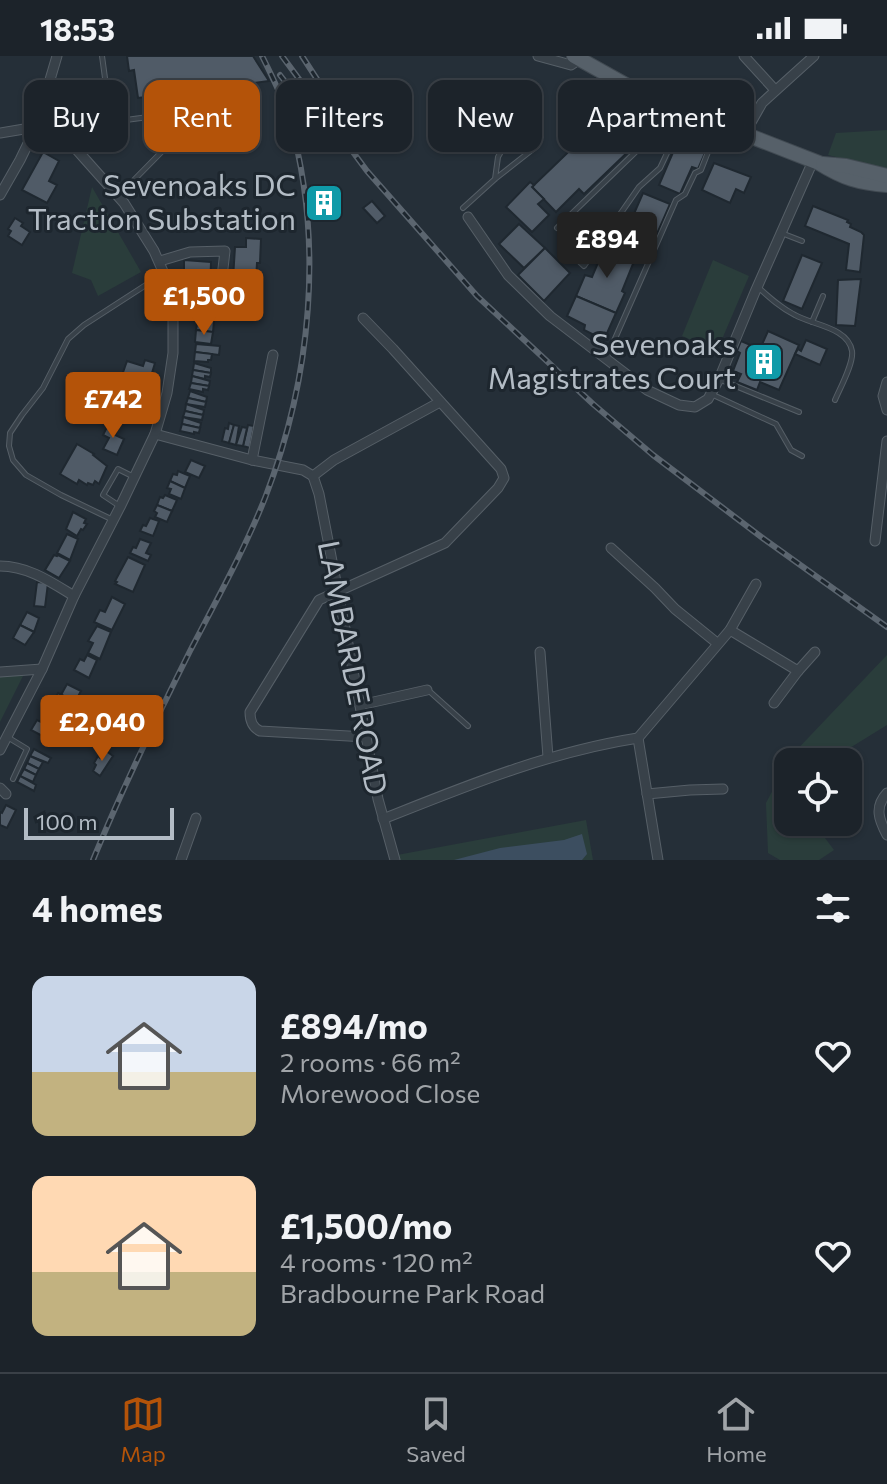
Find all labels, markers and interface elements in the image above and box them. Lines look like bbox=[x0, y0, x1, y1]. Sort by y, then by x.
text: 18:53 bbox=[40, 10, 115, 47]
chip: Buy bbox=[24, 80, 128, 152]
chip: Rent bbox=[144, 80, 260, 152]
chip: Filters bbox=[276, 80, 412, 152]
chip: New bbox=[428, 80, 542, 152]
chip: Apartment bbox=[558, 80, 754, 152]
place label: Sevenoaks DC Traction Substation bbox=[28, 165, 296, 236]
building icon: Sevenoaks DC Traction Substation bbox=[303, 182, 345, 224]
pin: £894 bbox=[560, 212, 654, 280]
text: £894 bbox=[575, 222, 639, 253]
pin: £1,500 bbox=[139, 269, 269, 337]
text: £1,500 bbox=[162, 279, 246, 310]
place label: Sevenoaks Magistrates Court bbox=[488, 324, 736, 395]
building icon: Sevenoaks Magistrates Court bbox=[743, 341, 785, 383]
pin: £742 bbox=[66, 372, 160, 440]
text: £742 bbox=[83, 382, 143, 413]
street label: LAMBARDE ROAD bbox=[312, 537, 397, 798]
pin: £2,040 bbox=[37, 695, 167, 763]
text: £2,040 bbox=[58, 705, 146, 736]
map controls bbox=[774, 748, 862, 836]
button: locate bbox=[774, 748, 862, 836]
scale bar bbox=[24, 804, 174, 840]
text: 100 m bbox=[36, 808, 98, 835]
icon: filters bbox=[811, 886, 855, 930]
text: 4 homes bbox=[32, 887, 163, 929]
text: £894/mo bbox=[280, 1004, 428, 1046]
icon: home bbox=[96, 1008, 192, 1104]
icon: heart bbox=[811, 1034, 855, 1078]
text: 2 rooms · 66 m² bbox=[280, 1046, 461, 1077]
text: Morewood Close bbox=[280, 1077, 480, 1108]
text: £1,500/mo bbox=[280, 1204, 452, 1246]
icon: home bbox=[96, 1208, 192, 1304]
icon: heart bbox=[811, 1234, 855, 1278]
text: 4 rooms · 120 m² bbox=[280, 1246, 473, 1277]
text: Bradbourne Park Road bbox=[280, 1277, 545, 1308]
tab: Map bbox=[120, 1392, 166, 1467]
tab: Saved bbox=[406, 1392, 466, 1467]
tab: Home bbox=[706, 1392, 767, 1467]

